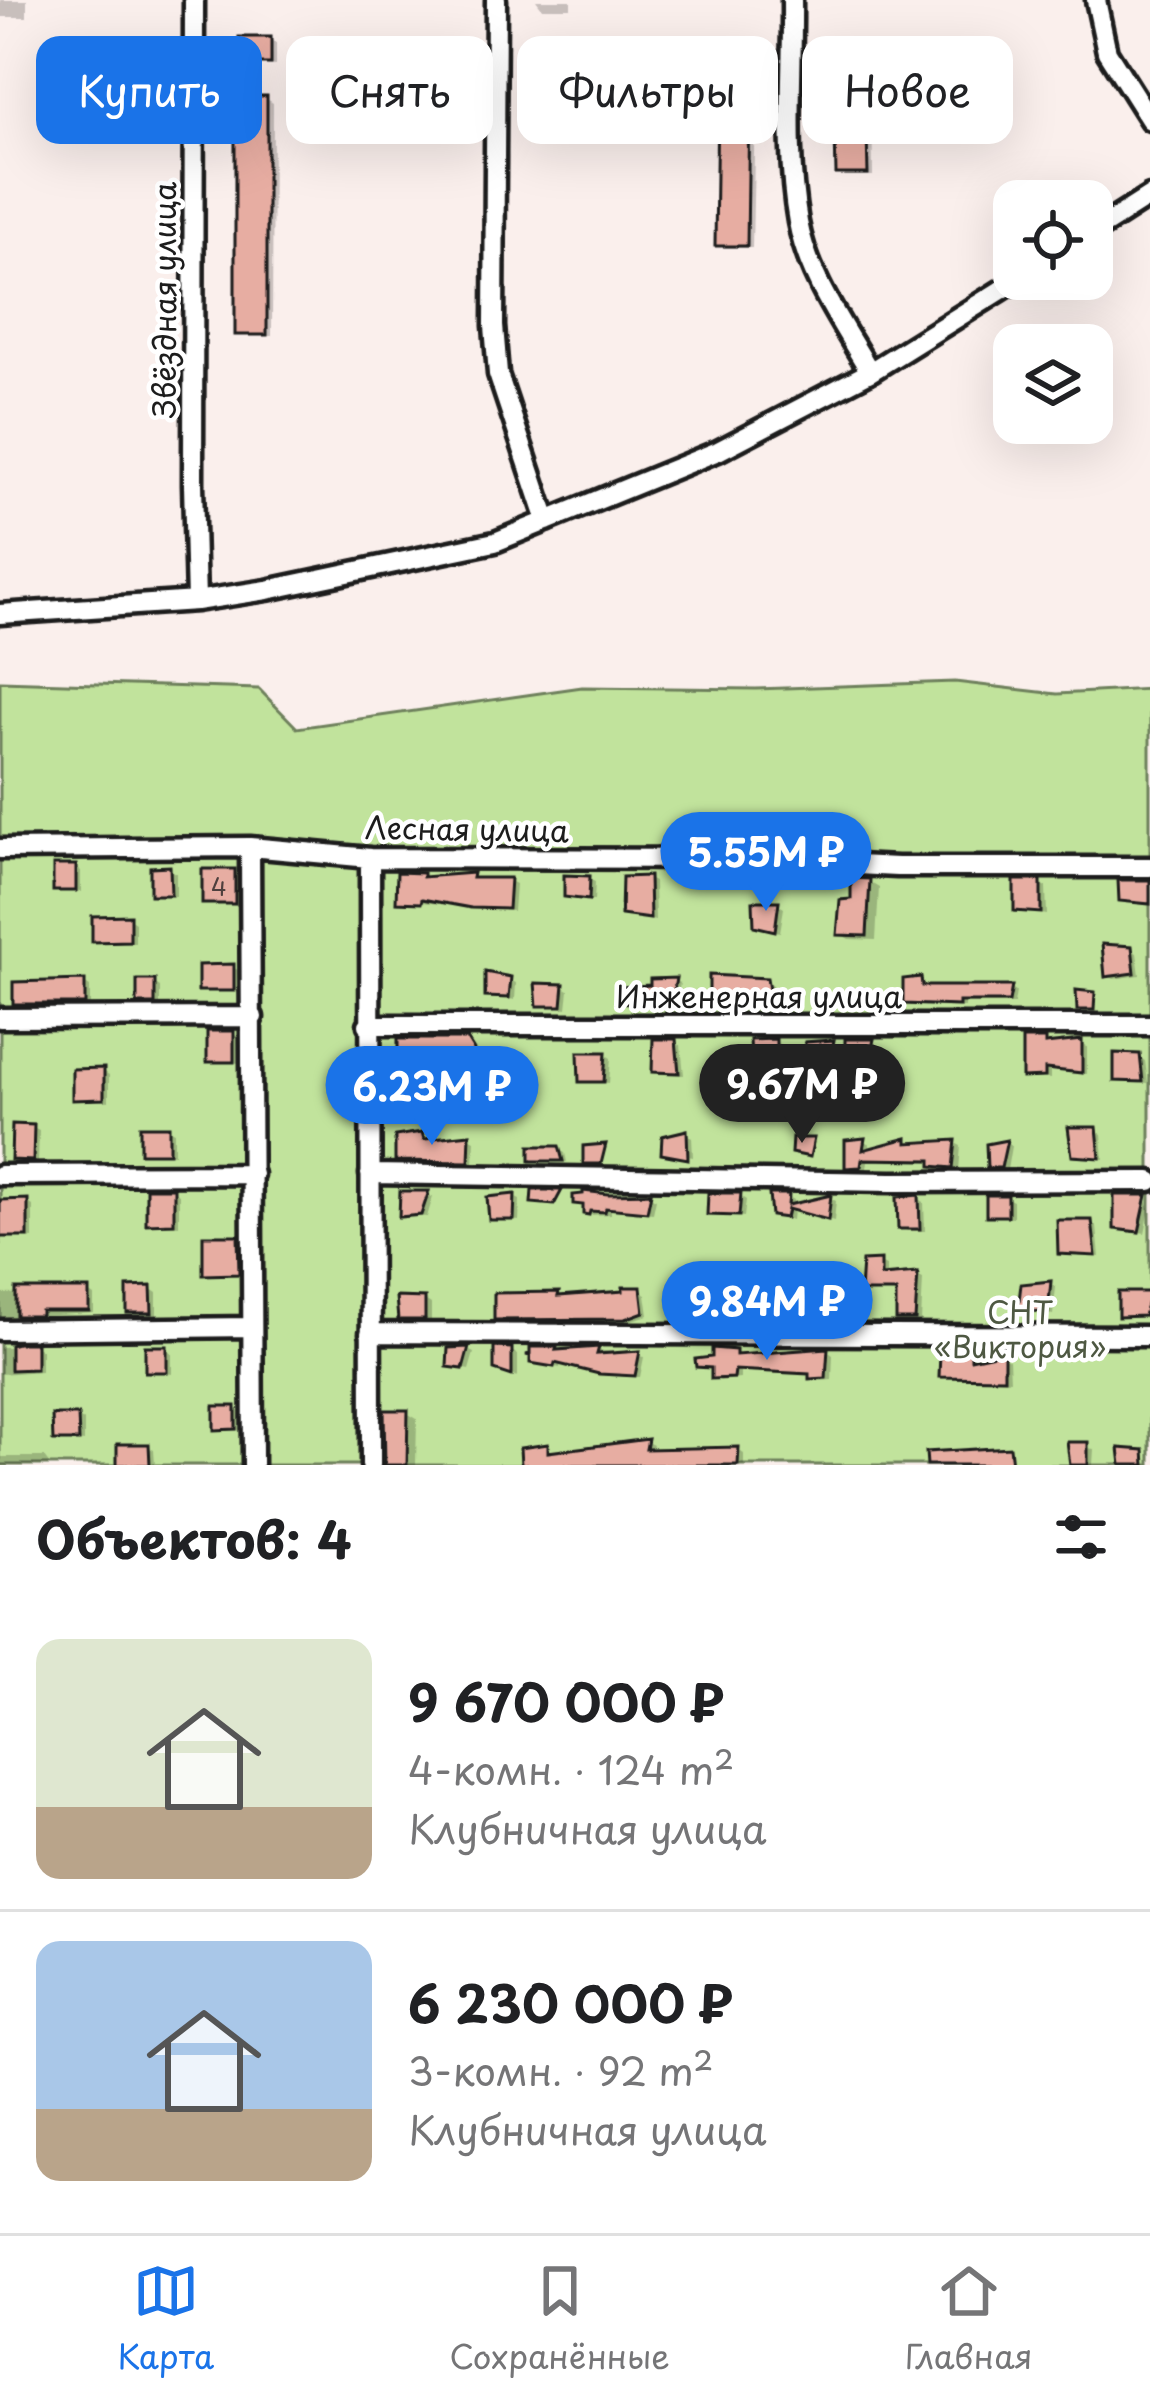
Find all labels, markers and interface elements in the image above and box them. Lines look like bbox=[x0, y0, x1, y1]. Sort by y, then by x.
chip: Купить bbox=[36, 36, 262, 144]
chip: Снять bbox=[286, 36, 493, 144]
chip: Фильтры bbox=[517, 36, 778, 144]
chip: Новое bbox=[802, 36, 1013, 144]
map controls bbox=[993, 180, 1113, 444]
button: locate bbox=[993, 180, 1113, 300]
street label: Звёздная улица bbox=[141, 182, 186, 418]
button: layers bbox=[993, 324, 1113, 444]
street label: Лесная улица bbox=[365, 804, 569, 852]
pin: 5.55M ₽ bbox=[655, 812, 877, 914]
text: 5.55M ₽ bbox=[687, 821, 845, 880]
house number: 4 bbox=[211, 868, 227, 904]
street label: Инженерная улица bbox=[616, 973, 902, 1018]
pin: 9.67M ₽ bbox=[691, 1044, 913, 1146]
pin: 6.23M ₽ bbox=[321, 1046, 543, 1148]
text: 9.67M ₽ bbox=[726, 1053, 878, 1112]
text: 6.23M ₽ bbox=[353, 1055, 511, 1114]
pin: 9.84M ₽ bbox=[656, 1261, 878, 1363]
text: 9.84M ₽ bbox=[689, 1270, 845, 1329]
park label: СНТ «Виктория» bbox=[934, 1289, 1106, 1368]
text: Объектов: 4 bbox=[36, 1499, 352, 1576]
icon: filters bbox=[1048, 1504, 1114, 1570]
text: 9 670 000 ₽ bbox=[408, 1662, 724, 1739]
icon: home bbox=[132, 1687, 276, 1831]
text: 4-комн. · 124 m² bbox=[408, 1739, 734, 1798]
text: Клубничная улица bbox=[408, 1798, 767, 1857]
text: 6 230 000 ₽ bbox=[408, 1963, 733, 2040]
icon: home bbox=[132, 1989, 276, 2133]
text: 3-комн. · 92 m² bbox=[408, 2040, 714, 2099]
text: Клубничная улица bbox=[408, 2099, 767, 2158]
tab: Карта bbox=[117, 2258, 214, 2380]
tab: Сохранённые bbox=[449, 2258, 670, 2380]
tab: Главная bbox=[905, 2258, 1033, 2380]

